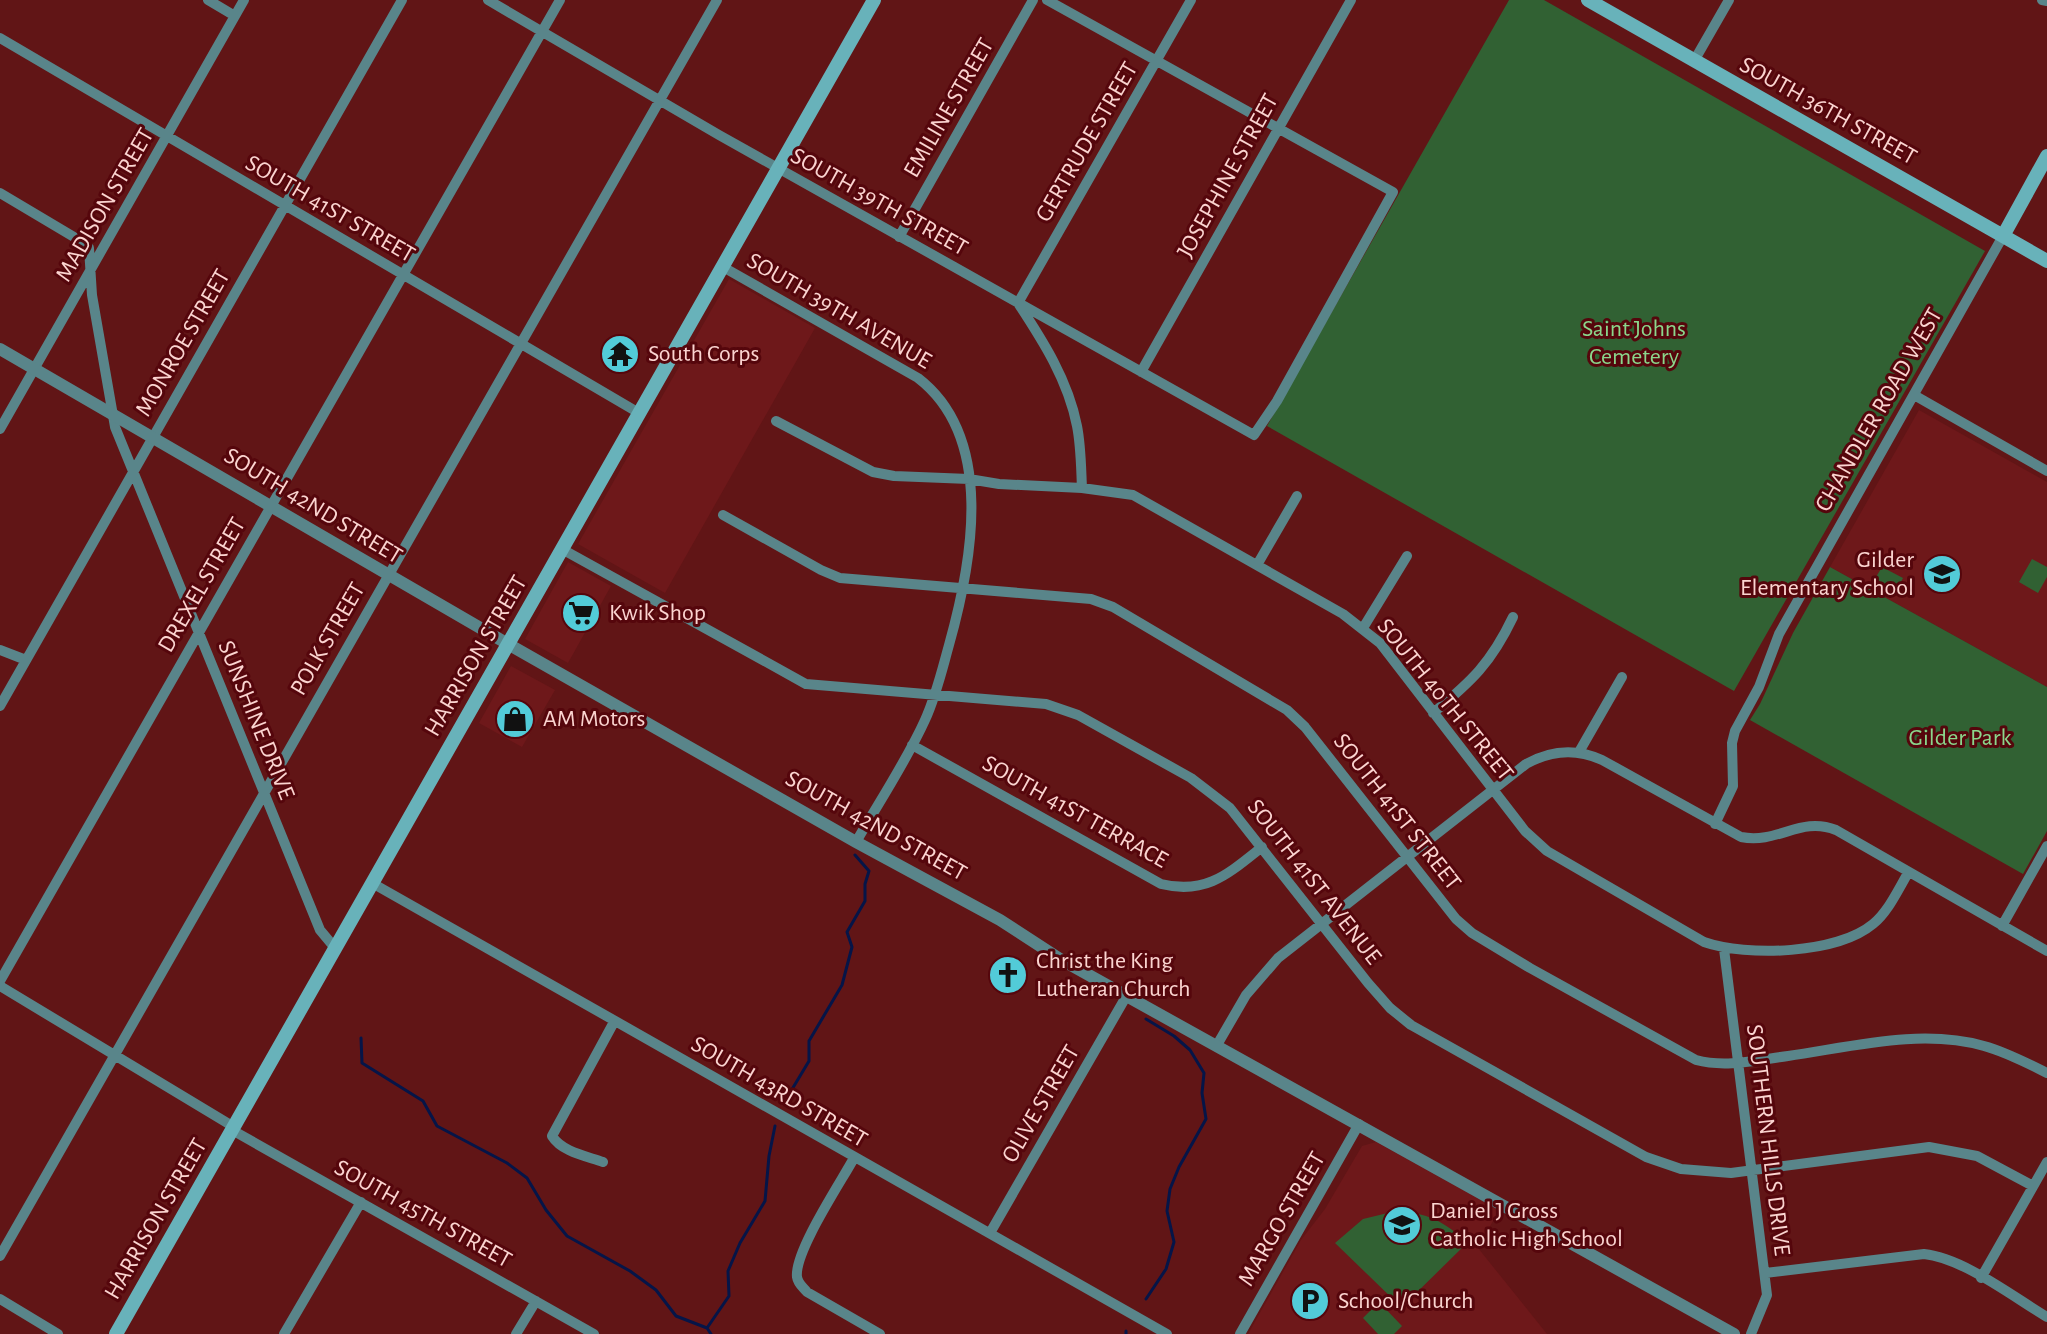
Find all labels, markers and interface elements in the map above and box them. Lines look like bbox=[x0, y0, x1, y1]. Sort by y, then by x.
street label: EMILINE STREET bbox=[900, 34, 999, 182]
street label: SOUTH 36TH STREET bbox=[1736, 53, 1921, 170]
street label: GERTRUDE STREET bbox=[1032, 58, 1143, 226]
street label: JOSEPHINE STREET bbox=[1173, 90, 1283, 262]
street label: MADISON STREET bbox=[51, 124, 159, 286]
street label: SOUTH 39TH STREET bbox=[787, 144, 972, 261]
street label: SOUTH 41ST STREET bbox=[241, 151, 419, 267]
street label: SOUTH 39TH AVENUE bbox=[743, 248, 936, 374]
street label: MONROE STREET bbox=[131, 265, 235, 421]
street label: CHANDLER ROAD WEST bbox=[1811, 304, 1947, 516]
park label: Saint Johns Cemetery bbox=[1582, 317, 1686, 369]
temple icon: South Corps bbox=[599, 333, 641, 375]
place label: South Corps bbox=[648, 342, 759, 366]
street label: SOUTH 42ND STREET bbox=[220, 443, 406, 569]
street label: DREXEL STREET bbox=[154, 513, 250, 656]
place label: Gilder Elementary School bbox=[1740, 548, 1914, 600]
school or university icon: Gilder Elementary School bbox=[1921, 553, 1963, 595]
street label: HARRISON STREET bbox=[420, 571, 532, 740]
street label: POLK STREET bbox=[286, 578, 370, 699]
supermarket icon: Kwik Shop bbox=[560, 592, 602, 634]
place label: Kwik Shop bbox=[609, 601, 706, 625]
street label: SOUTH 40TH STREET bbox=[1372, 614, 1518, 786]
street label: SUNSHINE DRIVE bbox=[213, 637, 299, 803]
shop icon: AM Motors bbox=[494, 698, 536, 740]
place label: AM Motors bbox=[543, 707, 646, 731]
park label: Gilder Park bbox=[1909, 726, 2011, 750]
street label: SOUTH 41ST STREET bbox=[1329, 729, 1465, 895]
street label: SOUTH 41ST TERRACE bbox=[978, 751, 1172, 873]
street label: SOUTH 42ND STREET bbox=[781, 766, 971, 886]
street label: SOUTH 41ST AVENUE bbox=[1242, 795, 1386, 969]
place label: Christ the King Lutheran Church bbox=[1036, 949, 1191, 1001]
church icon: Christ the King Lutheran Church bbox=[987, 954, 1029, 996]
street label: SOUTHERN HILLS DRIVE bbox=[1742, 1023, 1794, 1258]
street label: SOUTH 43RD STREET bbox=[687, 1032, 871, 1152]
street label: OLIVE STREET bbox=[998, 1041, 1084, 1167]
street label: HARRISON STREET bbox=[100, 1134, 212, 1303]
street label: MARGO STREET bbox=[1234, 1148, 1330, 1290]
street label: SOUTH 45TH STREET bbox=[330, 1155, 516, 1273]
place label: Daniel J Gross Catholic High School bbox=[1430, 1199, 1623, 1251]
school or university icon: Daniel J Gross Catholic High School bbox=[1381, 1204, 1423, 1246]
parking icon: School/Church bbox=[1289, 1280, 1331, 1322]
place label: School/Church bbox=[1338, 1289, 1473, 1313]

